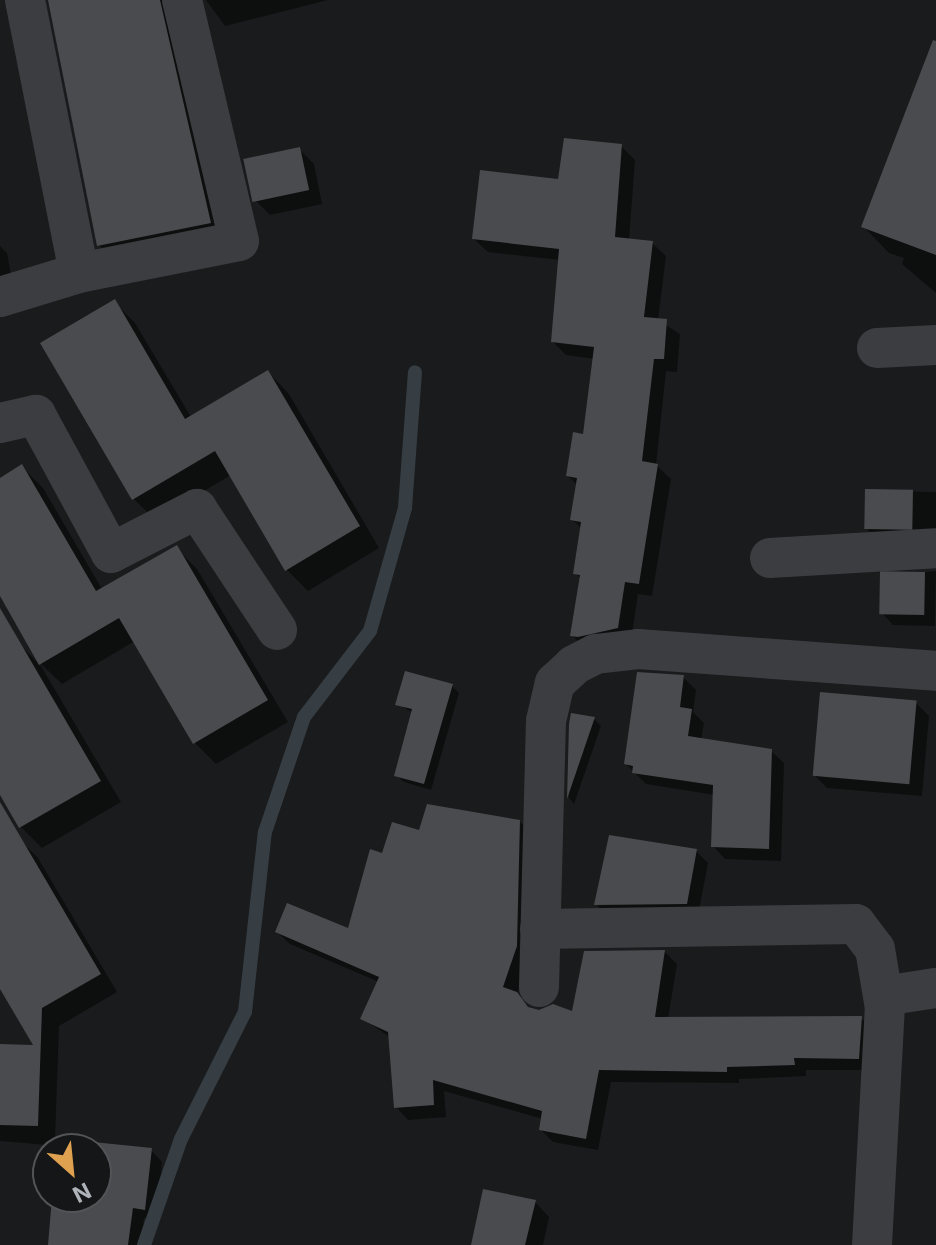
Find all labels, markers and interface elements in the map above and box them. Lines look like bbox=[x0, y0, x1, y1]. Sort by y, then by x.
north arrow bbox=[32, 1133, 112, 1213]
text: N bbox=[69, 1177, 95, 1208]

